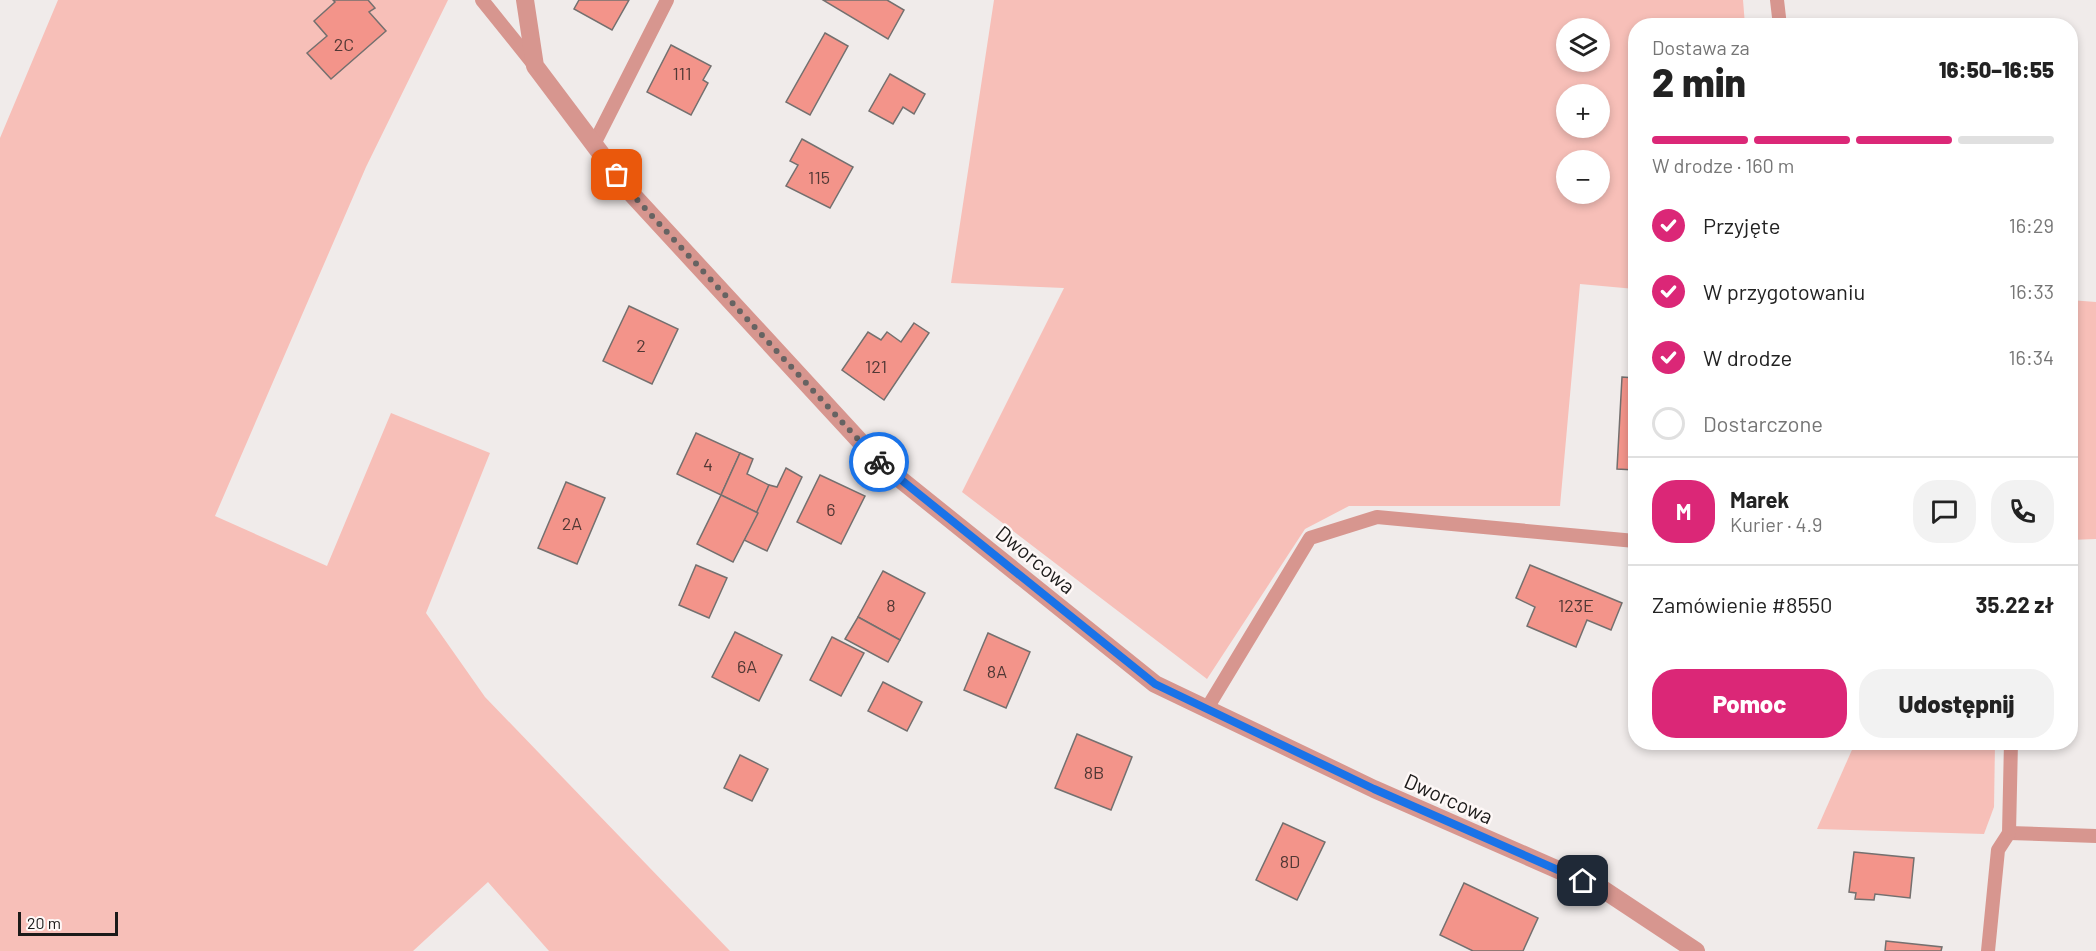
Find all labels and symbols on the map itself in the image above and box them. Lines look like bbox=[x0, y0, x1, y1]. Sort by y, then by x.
house number: 2C bbox=[334, 33, 354, 55]
house number: 111 bbox=[672, 62, 692, 84]
pin bbox=[591, 149, 642, 200]
house number: 115 bbox=[808, 166, 830, 188]
house number: 2 bbox=[636, 334, 646, 356]
house number: 121 bbox=[865, 355, 887, 377]
courier bbox=[849, 432, 909, 492]
house number: 4 bbox=[703, 453, 713, 475]
house number: 6 bbox=[826, 498, 836, 520]
house number: 2A bbox=[562, 512, 582, 534]
street label: Dworcowa bbox=[992, 520, 1080, 598]
house number: 8 bbox=[886, 594, 896, 616]
house number: 123E bbox=[1558, 594, 1594, 616]
house number: 6A bbox=[737, 655, 757, 677]
house number: 8A bbox=[987, 660, 1007, 682]
house number: 8B bbox=[1084, 761, 1104, 783]
street label: Dworcowa bbox=[1401, 767, 1497, 829]
house number: 8D bbox=[1280, 850, 1300, 872]
pin bbox=[1557, 855, 1608, 906]
scale bar bbox=[18, 909, 118, 936]

